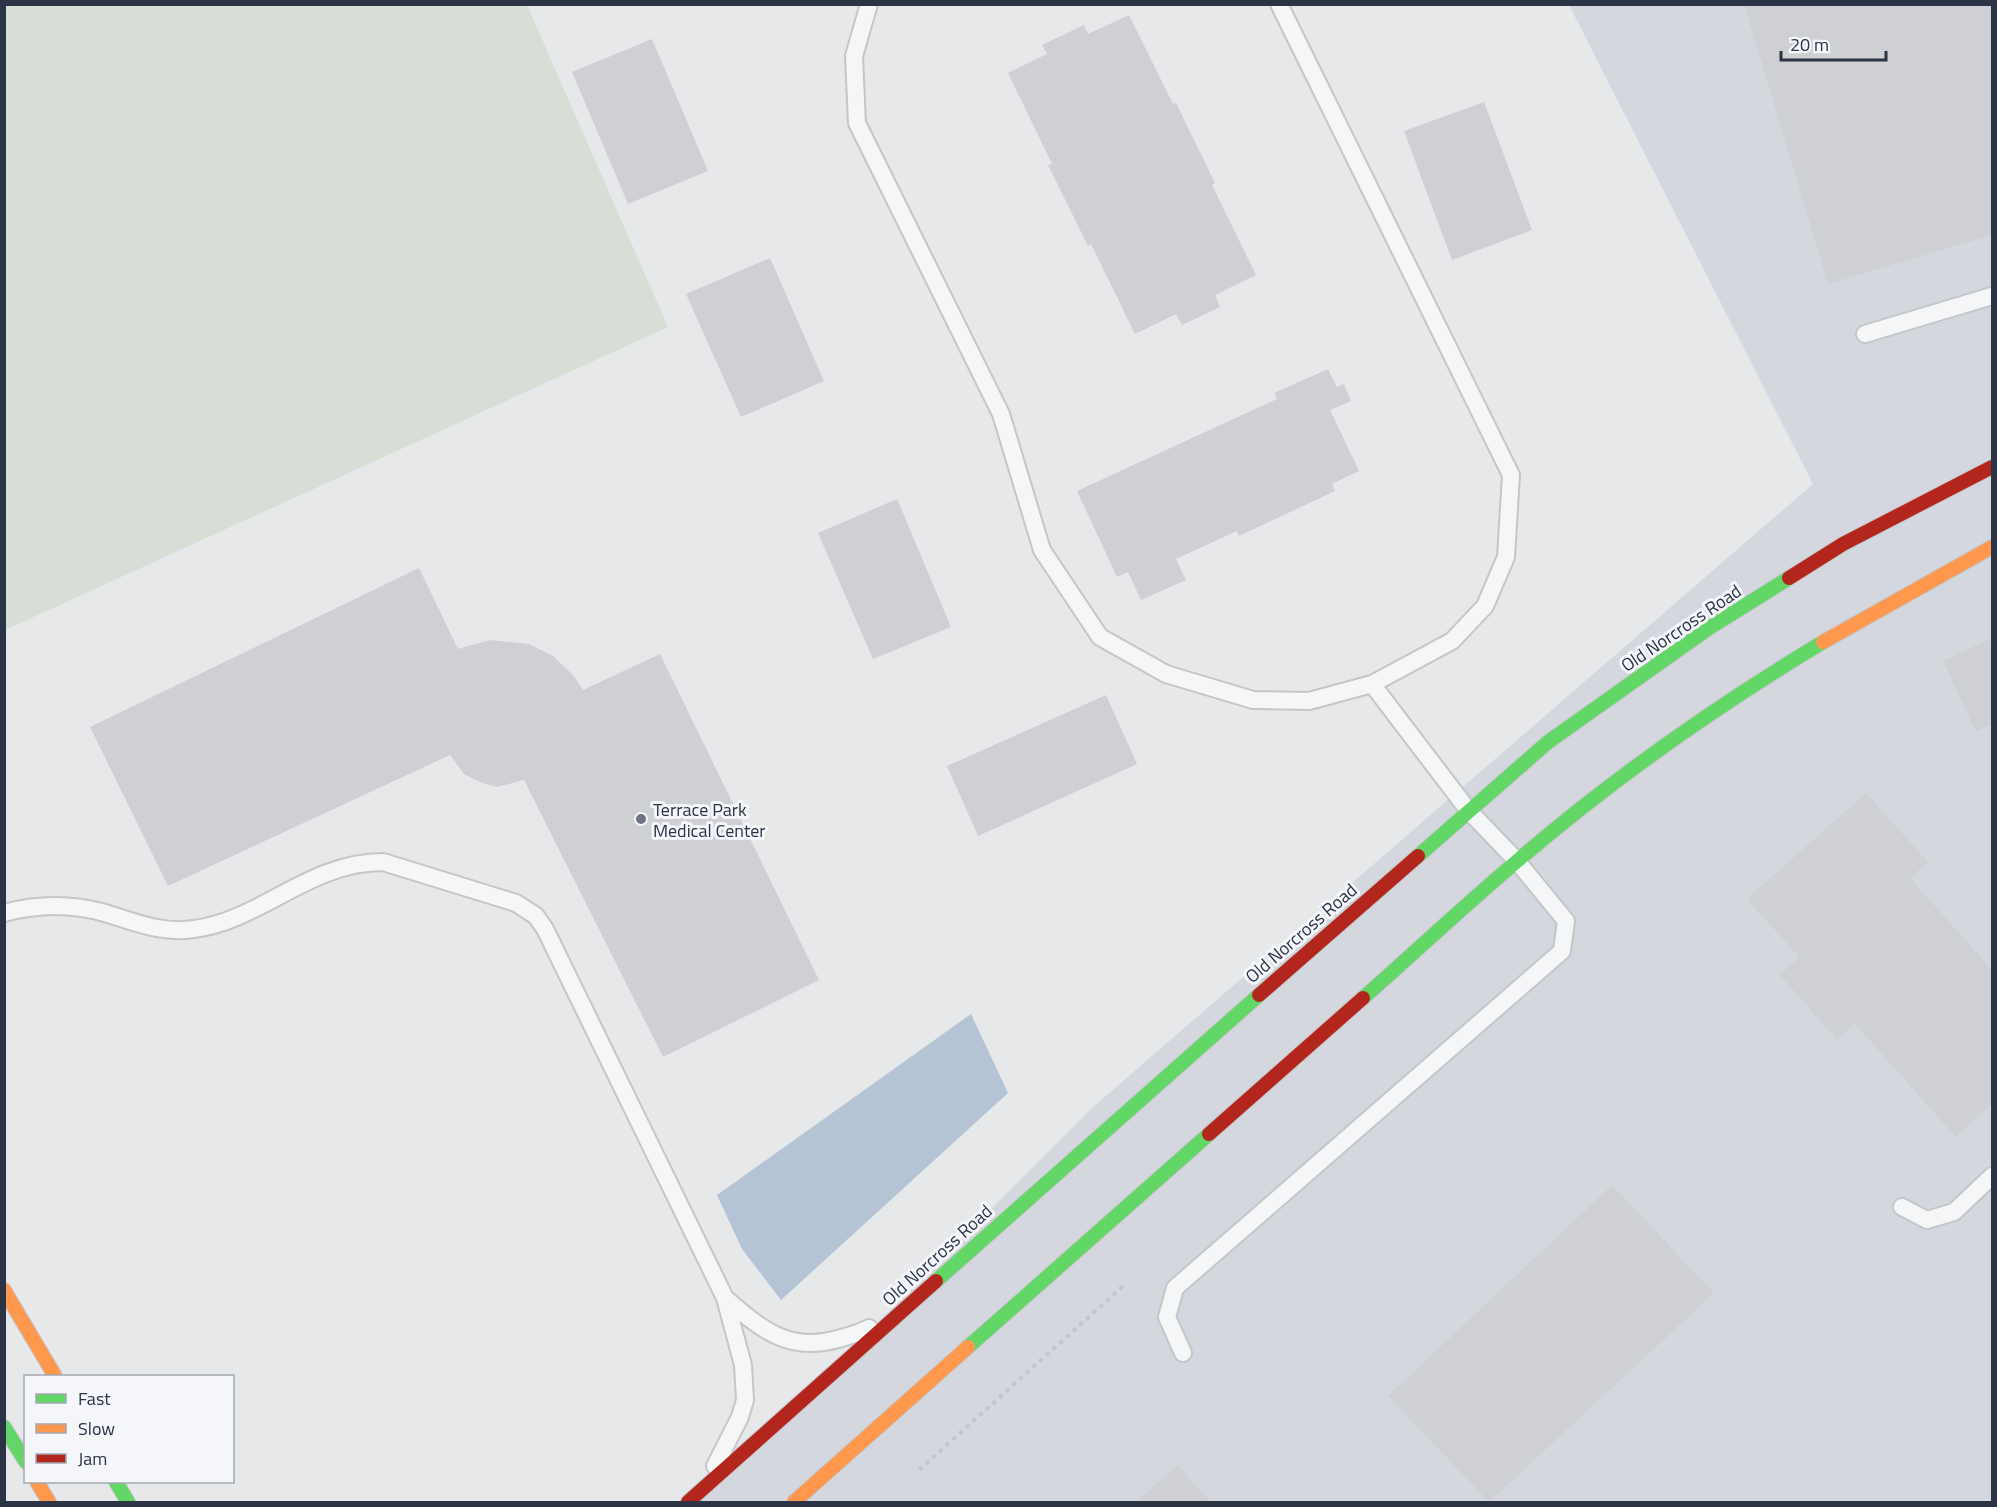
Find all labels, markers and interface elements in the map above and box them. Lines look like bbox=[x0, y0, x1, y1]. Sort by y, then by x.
scale bar bbox=[1781, 24, 1886, 62]
text: 20 m bbox=[1790, 31, 1829, 58]
street label: Old Norcross Road bbox=[1615, 578, 1747, 678]
place label: Terrace Park Medical Center bbox=[653, 796, 766, 844]
marker: Terrace Park Medical Center bbox=[634, 812, 648, 826]
street label: Old Norcross Road bbox=[1239, 877, 1363, 989]
street label: Old Norcross Road bbox=[876, 1198, 998, 1312]
legend bbox=[24, 1375, 234, 1483]
text: Fast bbox=[78, 1385, 111, 1412]
text: Slow bbox=[78, 1415, 115, 1442]
text: Jam bbox=[78, 1445, 107, 1472]

